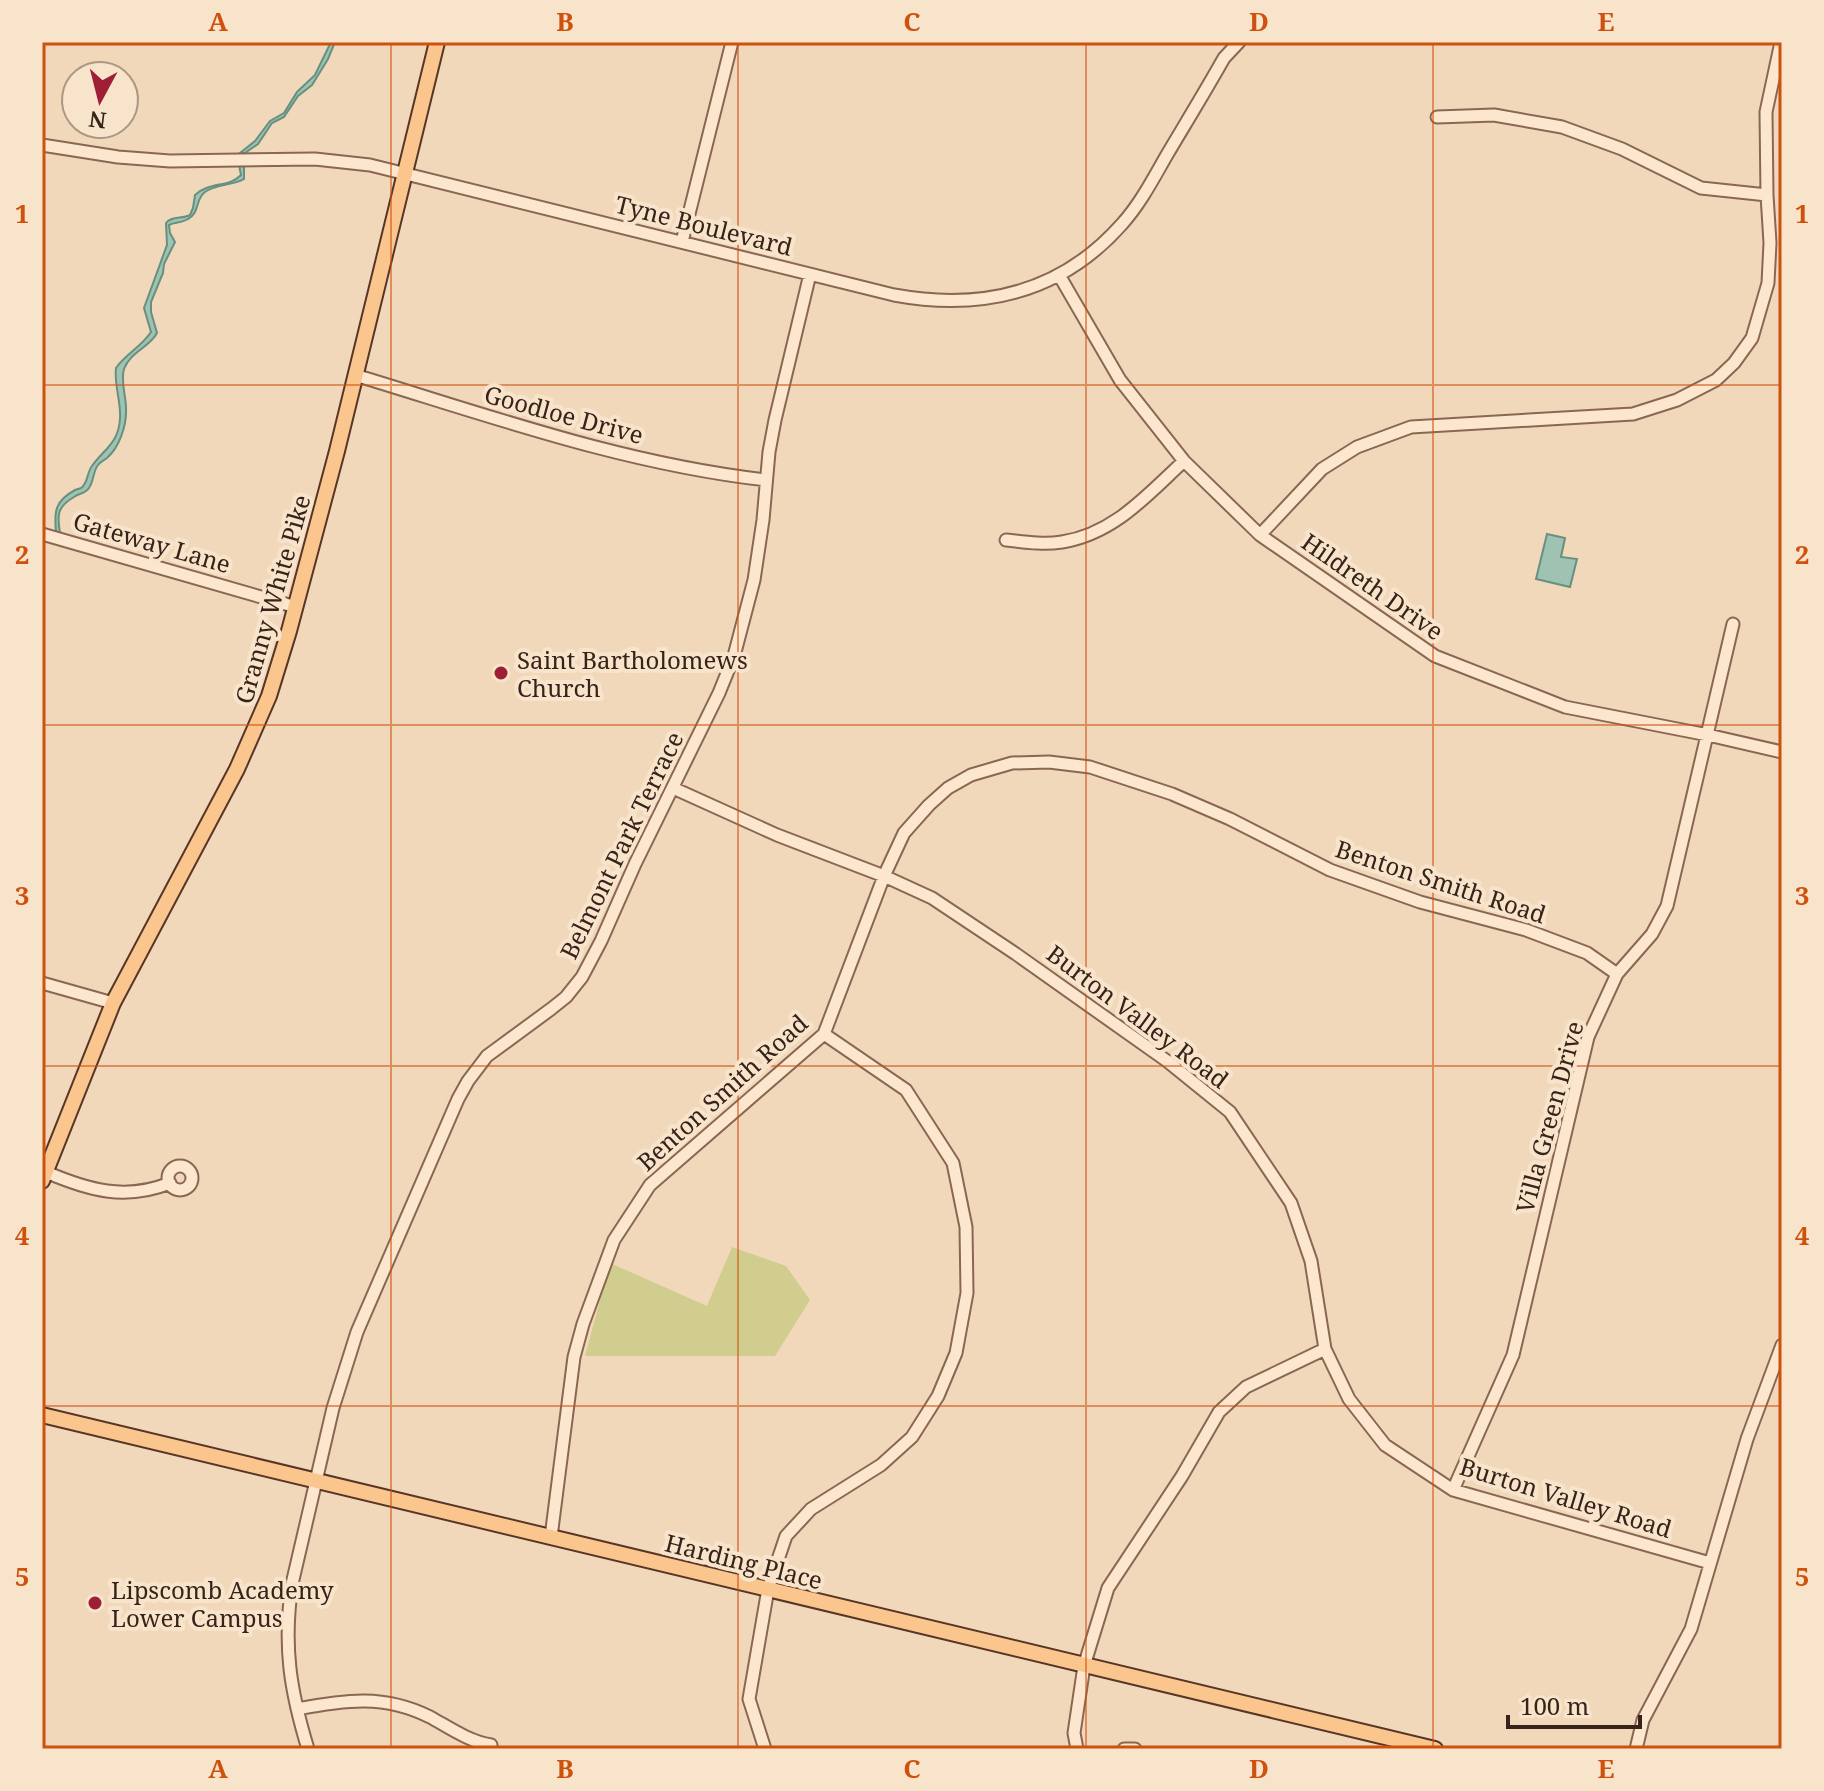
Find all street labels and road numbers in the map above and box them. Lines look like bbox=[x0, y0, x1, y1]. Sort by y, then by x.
street label: Tyne Boulevard bbox=[612, 187, 796, 263]
street label: Goodloe Drive bbox=[481, 377, 647, 451]
street label: Granny White Pike bbox=[226, 491, 318, 707]
street label: Gateway Lane bbox=[69, 504, 235, 580]
street label: Hildreth Drive bbox=[1295, 525, 1451, 647]
street label: Belmont Park Terrace bbox=[552, 726, 690, 964]
street label: Benton Smith Road bbox=[1332, 831, 1551, 931]
street label: Burton Valley Road bbox=[1040, 937, 1236, 1096]
street label: Benton Smith Road bbox=[630, 1006, 815, 1178]
street label: Villa Green Drive bbox=[1507, 1017, 1591, 1217]
street label: Burton Valley Road bbox=[1456, 1449, 1676, 1545]
street label: Harding Place bbox=[662, 1526, 826, 1596]

